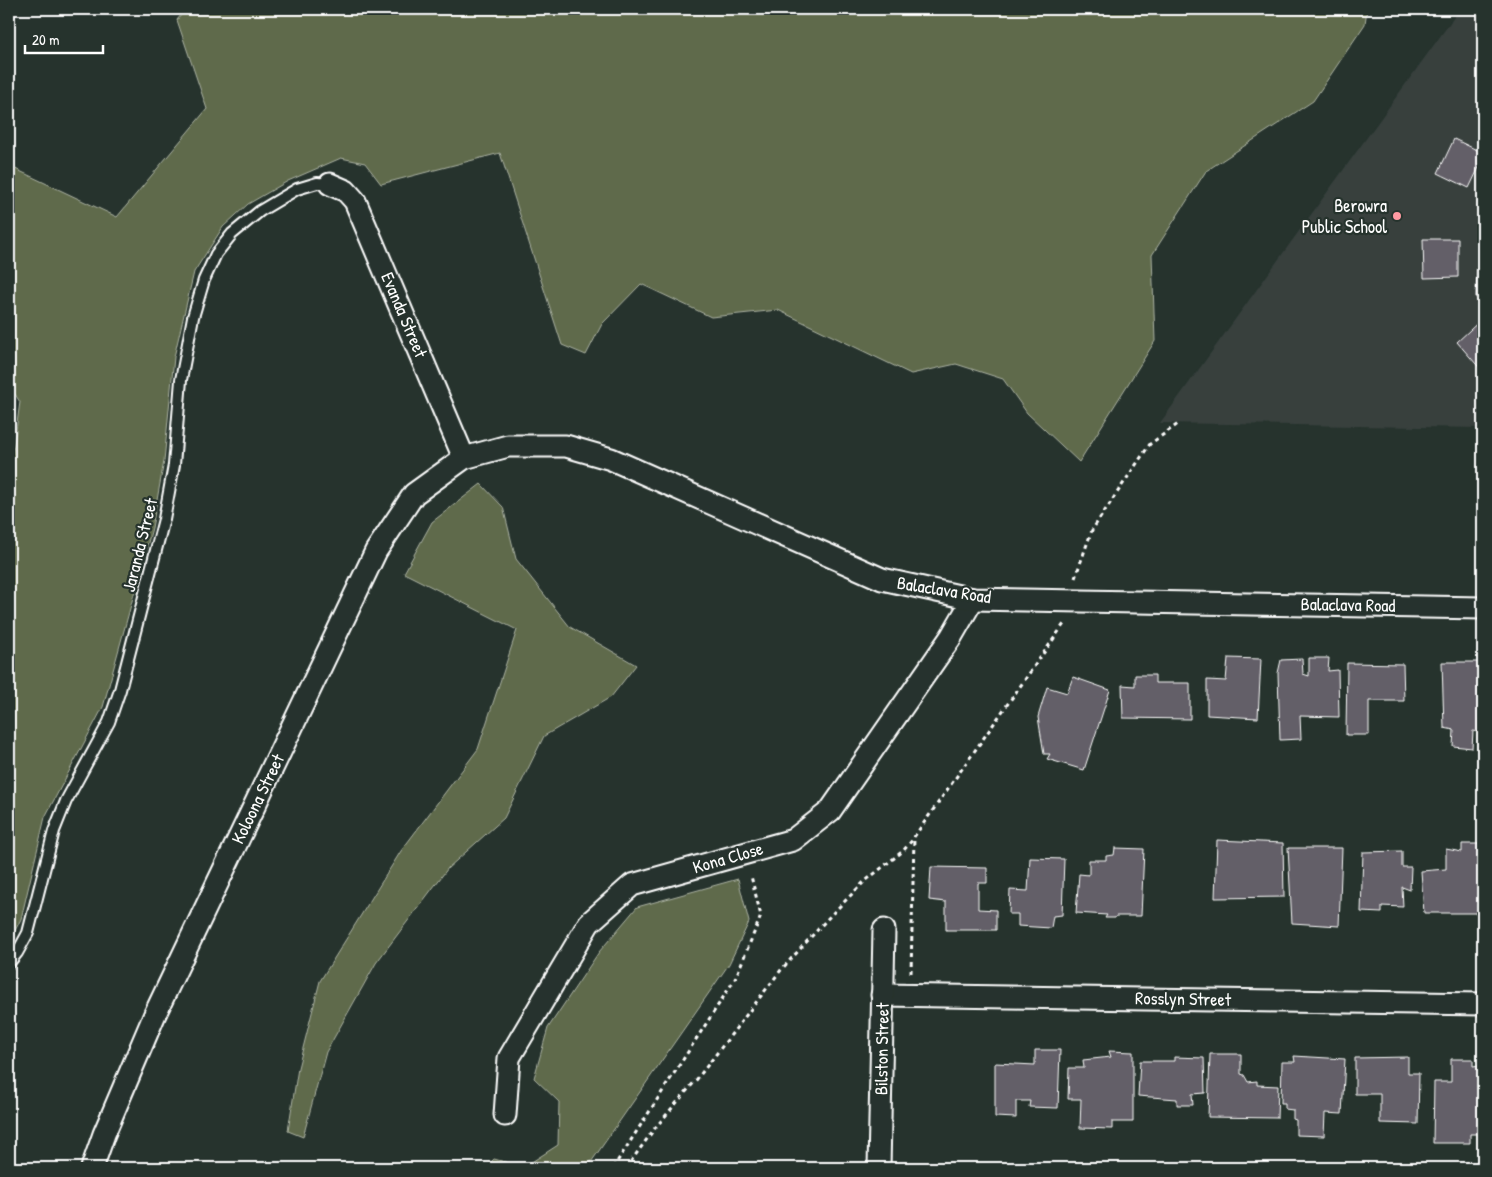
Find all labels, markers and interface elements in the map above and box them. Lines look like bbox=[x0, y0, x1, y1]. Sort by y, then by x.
scale bar bbox=[25, 22, 102, 54]
text: 20 m bbox=[32, 29, 59, 50]
place label: Berowra Public School bbox=[1302, 193, 1387, 239]
marker: Berowra Public School bbox=[1391, 210, 1403, 222]
street label: Evanda Street bbox=[375, 268, 434, 362]
street label: Jaranda Street bbox=[116, 495, 163, 594]
street label: Balaclava Road bbox=[895, 570, 993, 609]
street label: Balaclava Road bbox=[1300, 591, 1396, 618]
street label: Koloona Street bbox=[225, 749, 290, 848]
street label: Kona Close bbox=[690, 836, 766, 879]
street label: Rosslyn Street bbox=[1135, 985, 1232, 1012]
street label: Bilston Street bbox=[868, 1002, 895, 1095]

